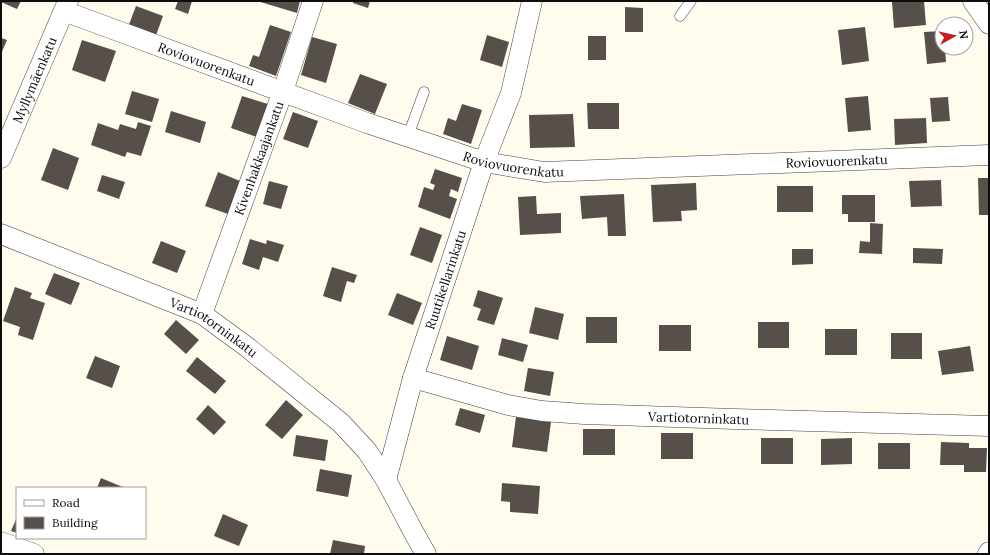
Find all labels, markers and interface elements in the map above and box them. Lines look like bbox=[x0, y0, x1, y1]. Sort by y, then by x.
north arrow bbox=[934, 16, 974, 56]
text: N bbox=[956, 29, 971, 40]
street label: Myllymäenkatu bbox=[9, 34, 61, 126]
street label: Roviovuorenkatu bbox=[155, 38, 258, 90]
street label: Kivenhakkaajankatu bbox=[231, 98, 288, 218]
street label: Roviovuorenkatu bbox=[461, 148, 565, 181]
street label: Roviovuorenkatu bbox=[785, 151, 888, 172]
street label: Ruutikellarinkatu bbox=[422, 228, 470, 332]
street label: Vartiotorninkatu bbox=[166, 294, 261, 361]
street label: Vartiotorninkatu bbox=[647, 408, 750, 428]
legend bbox=[16, 487, 146, 539]
text: Road bbox=[52, 495, 80, 510]
text: Building bbox=[52, 515, 98, 530]

